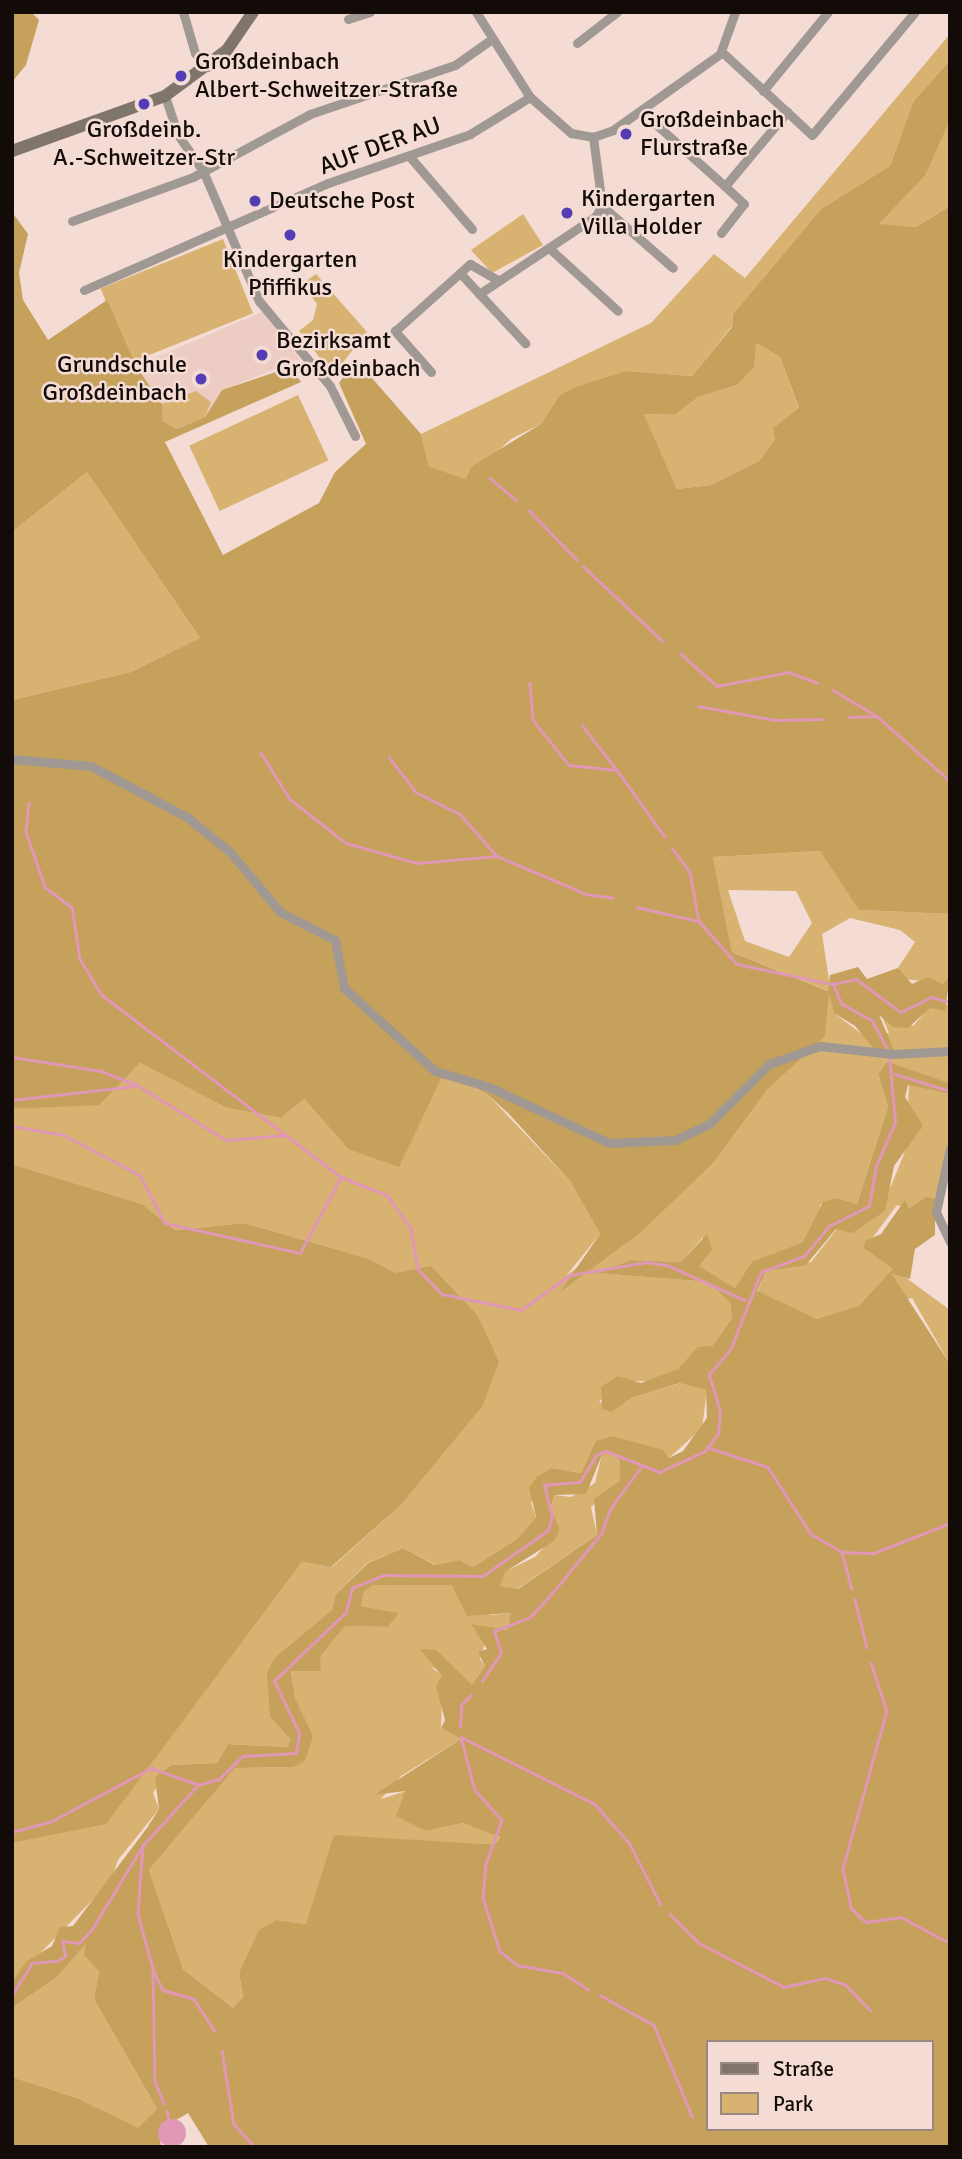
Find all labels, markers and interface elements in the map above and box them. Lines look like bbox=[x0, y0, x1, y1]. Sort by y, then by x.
place label: Großdeinbach Albert-Schweitzer-Straße bbox=[195, 48, 458, 104]
marker: Großdeinbach Albert-Schweitzer-Straße bbox=[173, 68, 189, 84]
marker: Großdeinb. A.-Schweitzer-Str bbox=[136, 96, 152, 112]
place label: Großdeinbach Flurstraße bbox=[640, 106, 785, 162]
street label: AUF DER AU bbox=[315, 111, 445, 181]
place label: Großdeinb. A.-Schweitzer-Str bbox=[53, 116, 235, 172]
marker: Großdeinbach Flurstraße bbox=[618, 126, 634, 142]
place label: Kindergarten Villa Holder bbox=[581, 185, 716, 241]
place label: Deutsche Post bbox=[269, 187, 415, 215]
marker: Deutsche Post bbox=[247, 193, 263, 209]
marker: Kindergarten Villa Holder bbox=[559, 205, 575, 221]
marker: Kindergarten Pfiffikus bbox=[282, 227, 298, 243]
place label: Kindergarten Pfiffikus bbox=[223, 246, 357, 302]
place label: Bezirksamt Großdeinbach bbox=[276, 327, 421, 383]
marker: Bezirksamt Großdeinbach bbox=[254, 347, 270, 363]
place label: Grundschule Großdeinbach bbox=[42, 351, 187, 407]
marker: Grundschule Großdeinbach bbox=[193, 371, 209, 387]
legend bbox=[706, 2040, 934, 2131]
text: Straße bbox=[773, 2056, 834, 2082]
text: Park bbox=[773, 2091, 813, 2117]

